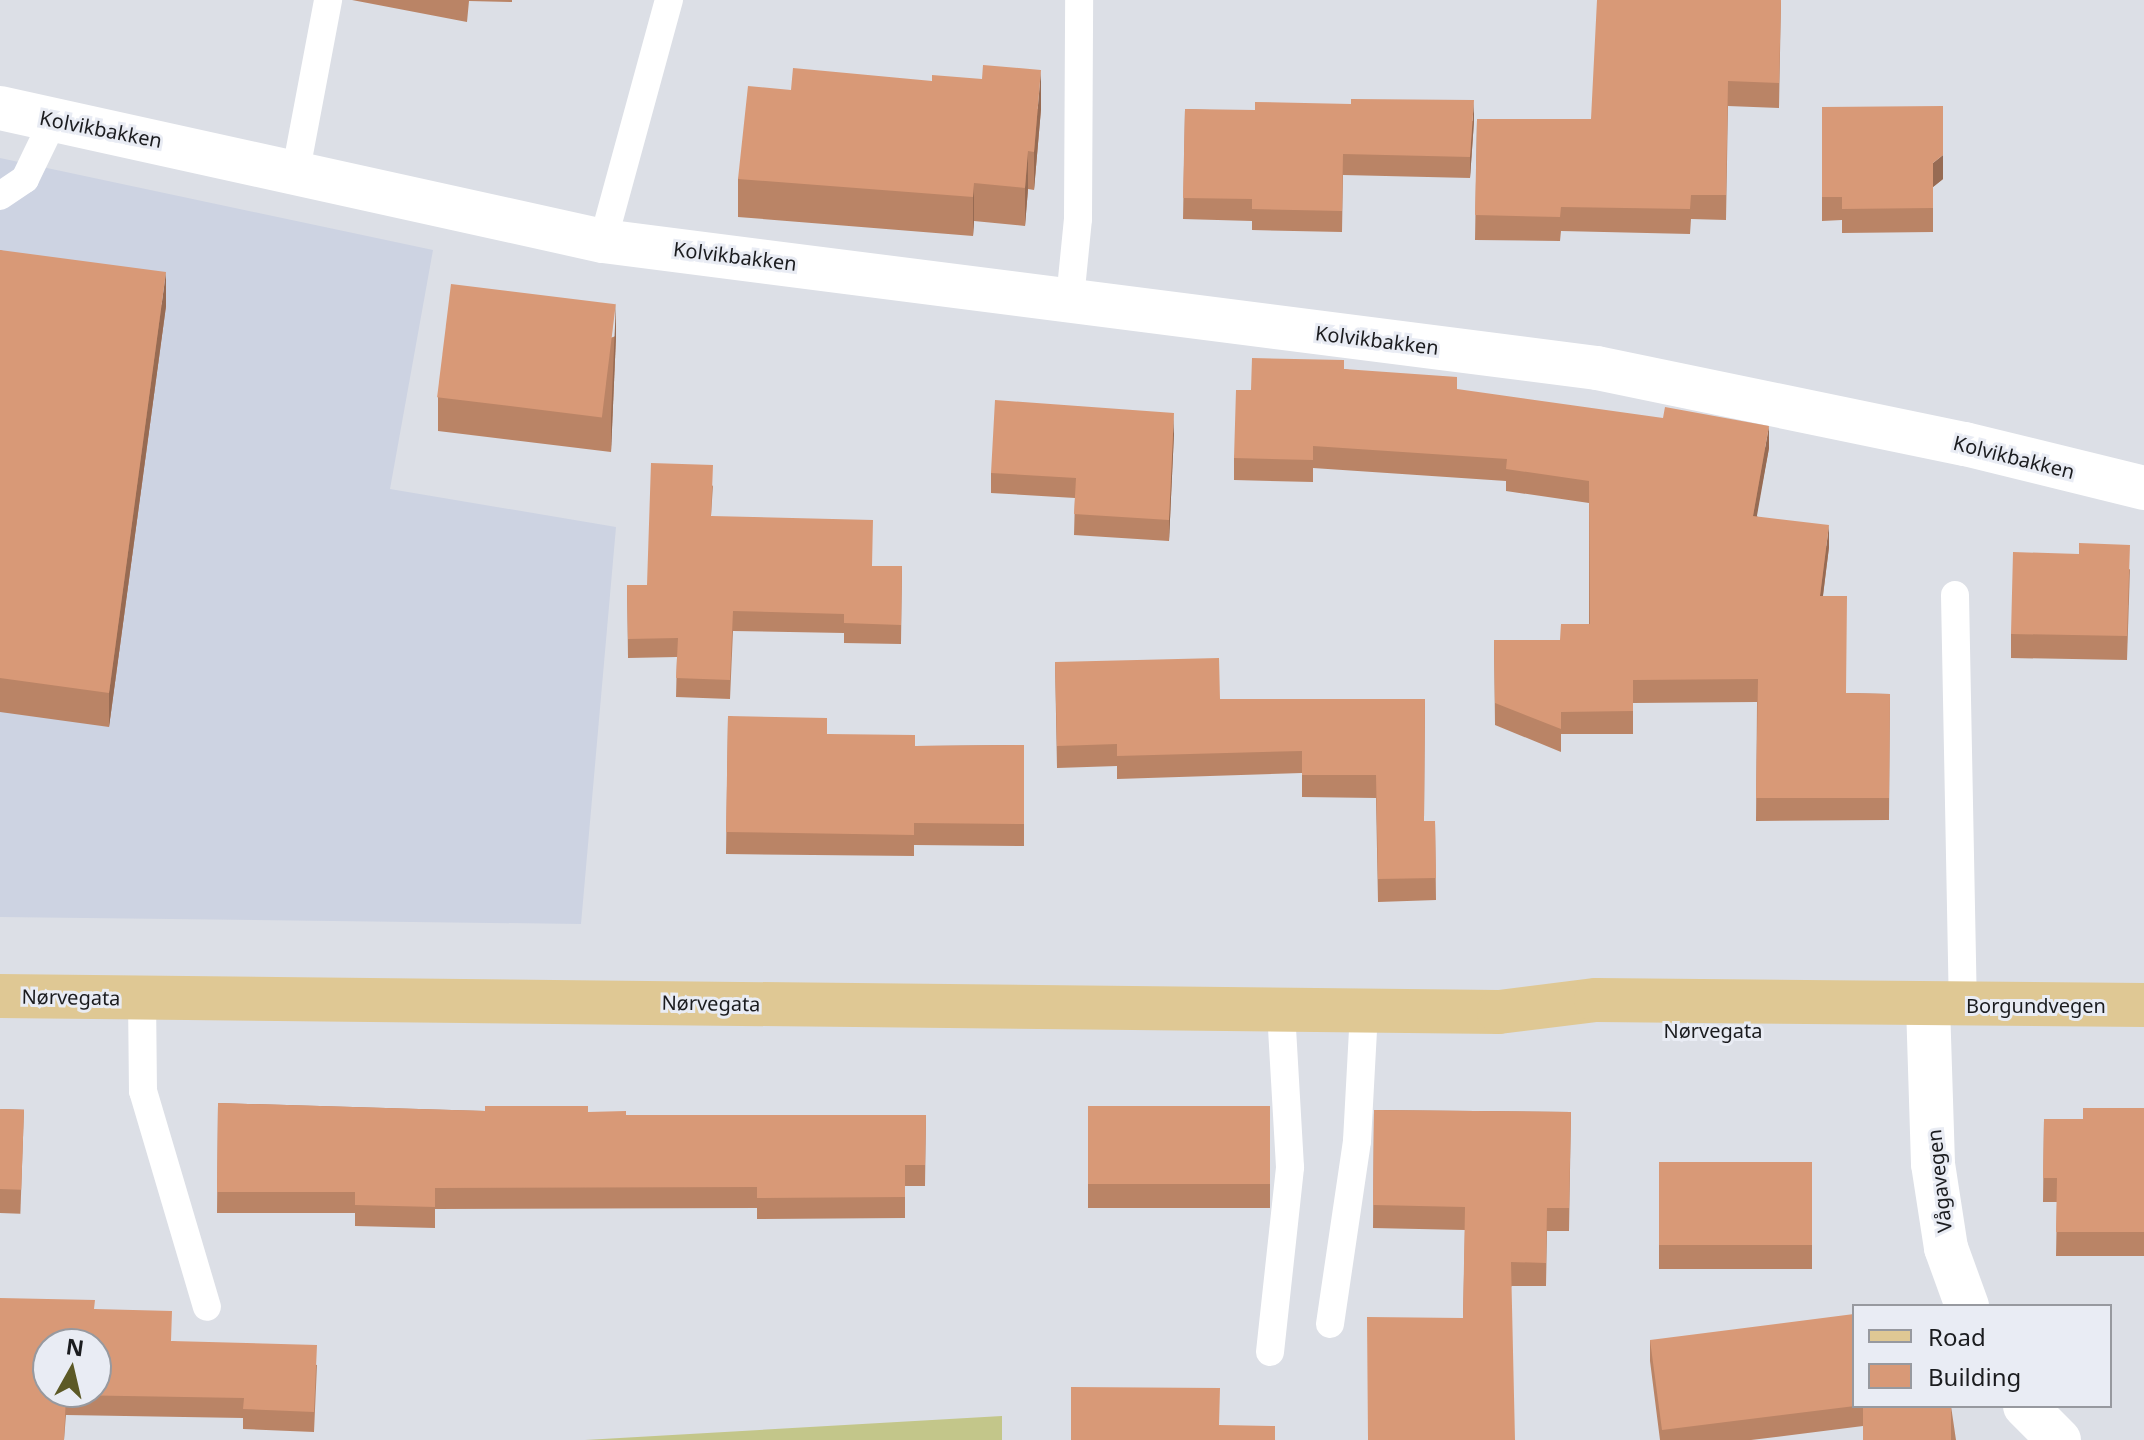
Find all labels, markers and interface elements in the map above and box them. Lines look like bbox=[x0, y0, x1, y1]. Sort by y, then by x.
street label: Kolvikbakken bbox=[38, 105, 164, 153]
street label: Kolvikbakken bbox=[672, 237, 798, 275]
street label: Kolvikbakken bbox=[1314, 321, 1440, 359]
street label: Kolvikbakken bbox=[1951, 430, 2077, 484]
street label: Nørvegata bbox=[21, 984, 121, 1010]
street label: Nørvegata bbox=[661, 990, 761, 1016]
street label: Borgundvegen bbox=[1966, 993, 2106, 1017]
street label: Nørvegata bbox=[1664, 1018, 1762, 1042]
street label: Vågavegen bbox=[1922, 1128, 1956, 1234]
legend bbox=[1852, 1304, 2112, 1408]
text: Road bbox=[1928, 1320, 1986, 1353]
north arrow bbox=[32, 1328, 112, 1408]
text: N bbox=[64, 1330, 86, 1362]
text: Building bbox=[1928, 1360, 2021, 1393]

